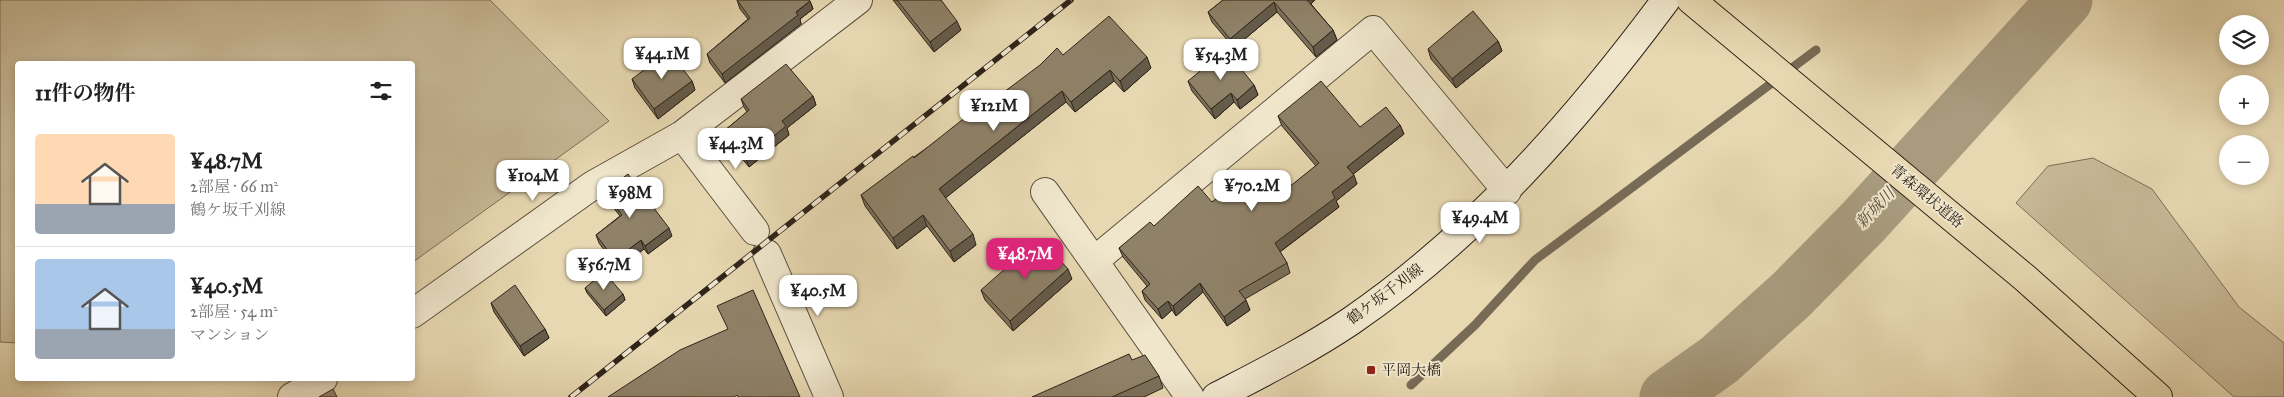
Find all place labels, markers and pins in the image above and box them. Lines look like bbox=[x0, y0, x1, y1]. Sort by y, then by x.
pin: ¥44.1M bbox=[621, 38, 703, 80]
pin: ¥54.3M bbox=[1180, 38, 1262, 81]
pin: ¥121M bbox=[959, 90, 1029, 132]
pin: ¥44.3M bbox=[695, 128, 777, 170]
pin: ¥104M bbox=[498, 160, 568, 202]
pin: ¥70.2M bbox=[1211, 170, 1293, 212]
pin: ¥98M bbox=[600, 176, 660, 219]
pin: ¥49.4M bbox=[1439, 202, 1521, 244]
pin: ¥48.7M bbox=[984, 238, 1066, 280]
pin: ¥56.7M bbox=[563, 248, 645, 291]
pin: ¥40.5M bbox=[777, 274, 859, 317]
place label: 平岡大橋 bbox=[1381, 361, 1441, 379]
marker: 平岡大橋 bbox=[1365, 364, 1377, 376]

